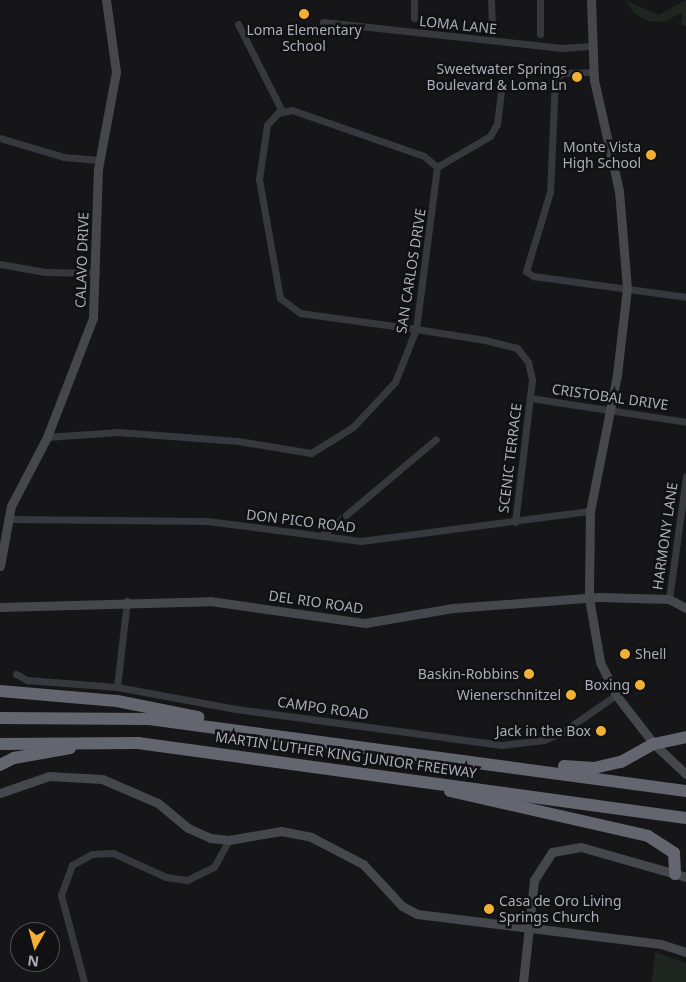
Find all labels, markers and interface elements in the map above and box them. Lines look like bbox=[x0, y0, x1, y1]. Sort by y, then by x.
marker: Loma Elementary School bbox=[298, 8, 310, 20]
street label: LOMA LANE bbox=[418, 13, 498, 37]
place label: Loma Elementary School bbox=[246, 22, 362, 54]
place label: Sweetwater Springs Boulevard & Loma Ln bbox=[427, 61, 567, 94]
marker: Sweetwater Springs Boulevard & Loma Ln bbox=[571, 71, 583, 83]
place label: Monte Vista High School bbox=[563, 139, 641, 172]
marker: Monte Vista High School bbox=[645, 149, 657, 161]
street label: SAN CARLOS DRIVE bbox=[393, 207, 429, 335]
street label: CALAVO DRIVE bbox=[72, 212, 92, 308]
street label: CRISTOBAL DRIVE bbox=[551, 381, 669, 413]
street label: SCENIC TERRACE bbox=[495, 402, 525, 514]
street label: HARMONY LANE bbox=[649, 481, 681, 591]
street label: DON PICO ROAD bbox=[245, 506, 357, 536]
street label: DEL RIO ROAD bbox=[268, 587, 364, 617]
place label: Shell bbox=[635, 646, 666, 662]
marker: Shell bbox=[619, 648, 631, 660]
place label: Baskin-Robbins bbox=[418, 666, 519, 682]
marker: Baskin-Robbins bbox=[523, 668, 535, 680]
place label: Boxing bbox=[584, 677, 630, 693]
marker: Boxing bbox=[634, 679, 646, 691]
place label: Wienerschnitzel bbox=[457, 687, 561, 703]
marker: Wienerschnitzel bbox=[565, 689, 577, 701]
street label: CAMPO ROAD bbox=[276, 693, 370, 723]
place label: Jack in the Box bbox=[496, 723, 591, 739]
marker: Jack in the Box bbox=[595, 725, 607, 737]
street label: MARTIN LUTHER KING JUNIOR FREEWAY bbox=[214, 728, 478, 782]
place label: Casa de Oro Living Springs Church bbox=[499, 893, 622, 926]
marker: Casa de Oro Living Springs Church bbox=[483, 903, 495, 915]
north arrow bbox=[10, 922, 60, 972]
text: N bbox=[26, 951, 40, 972]

